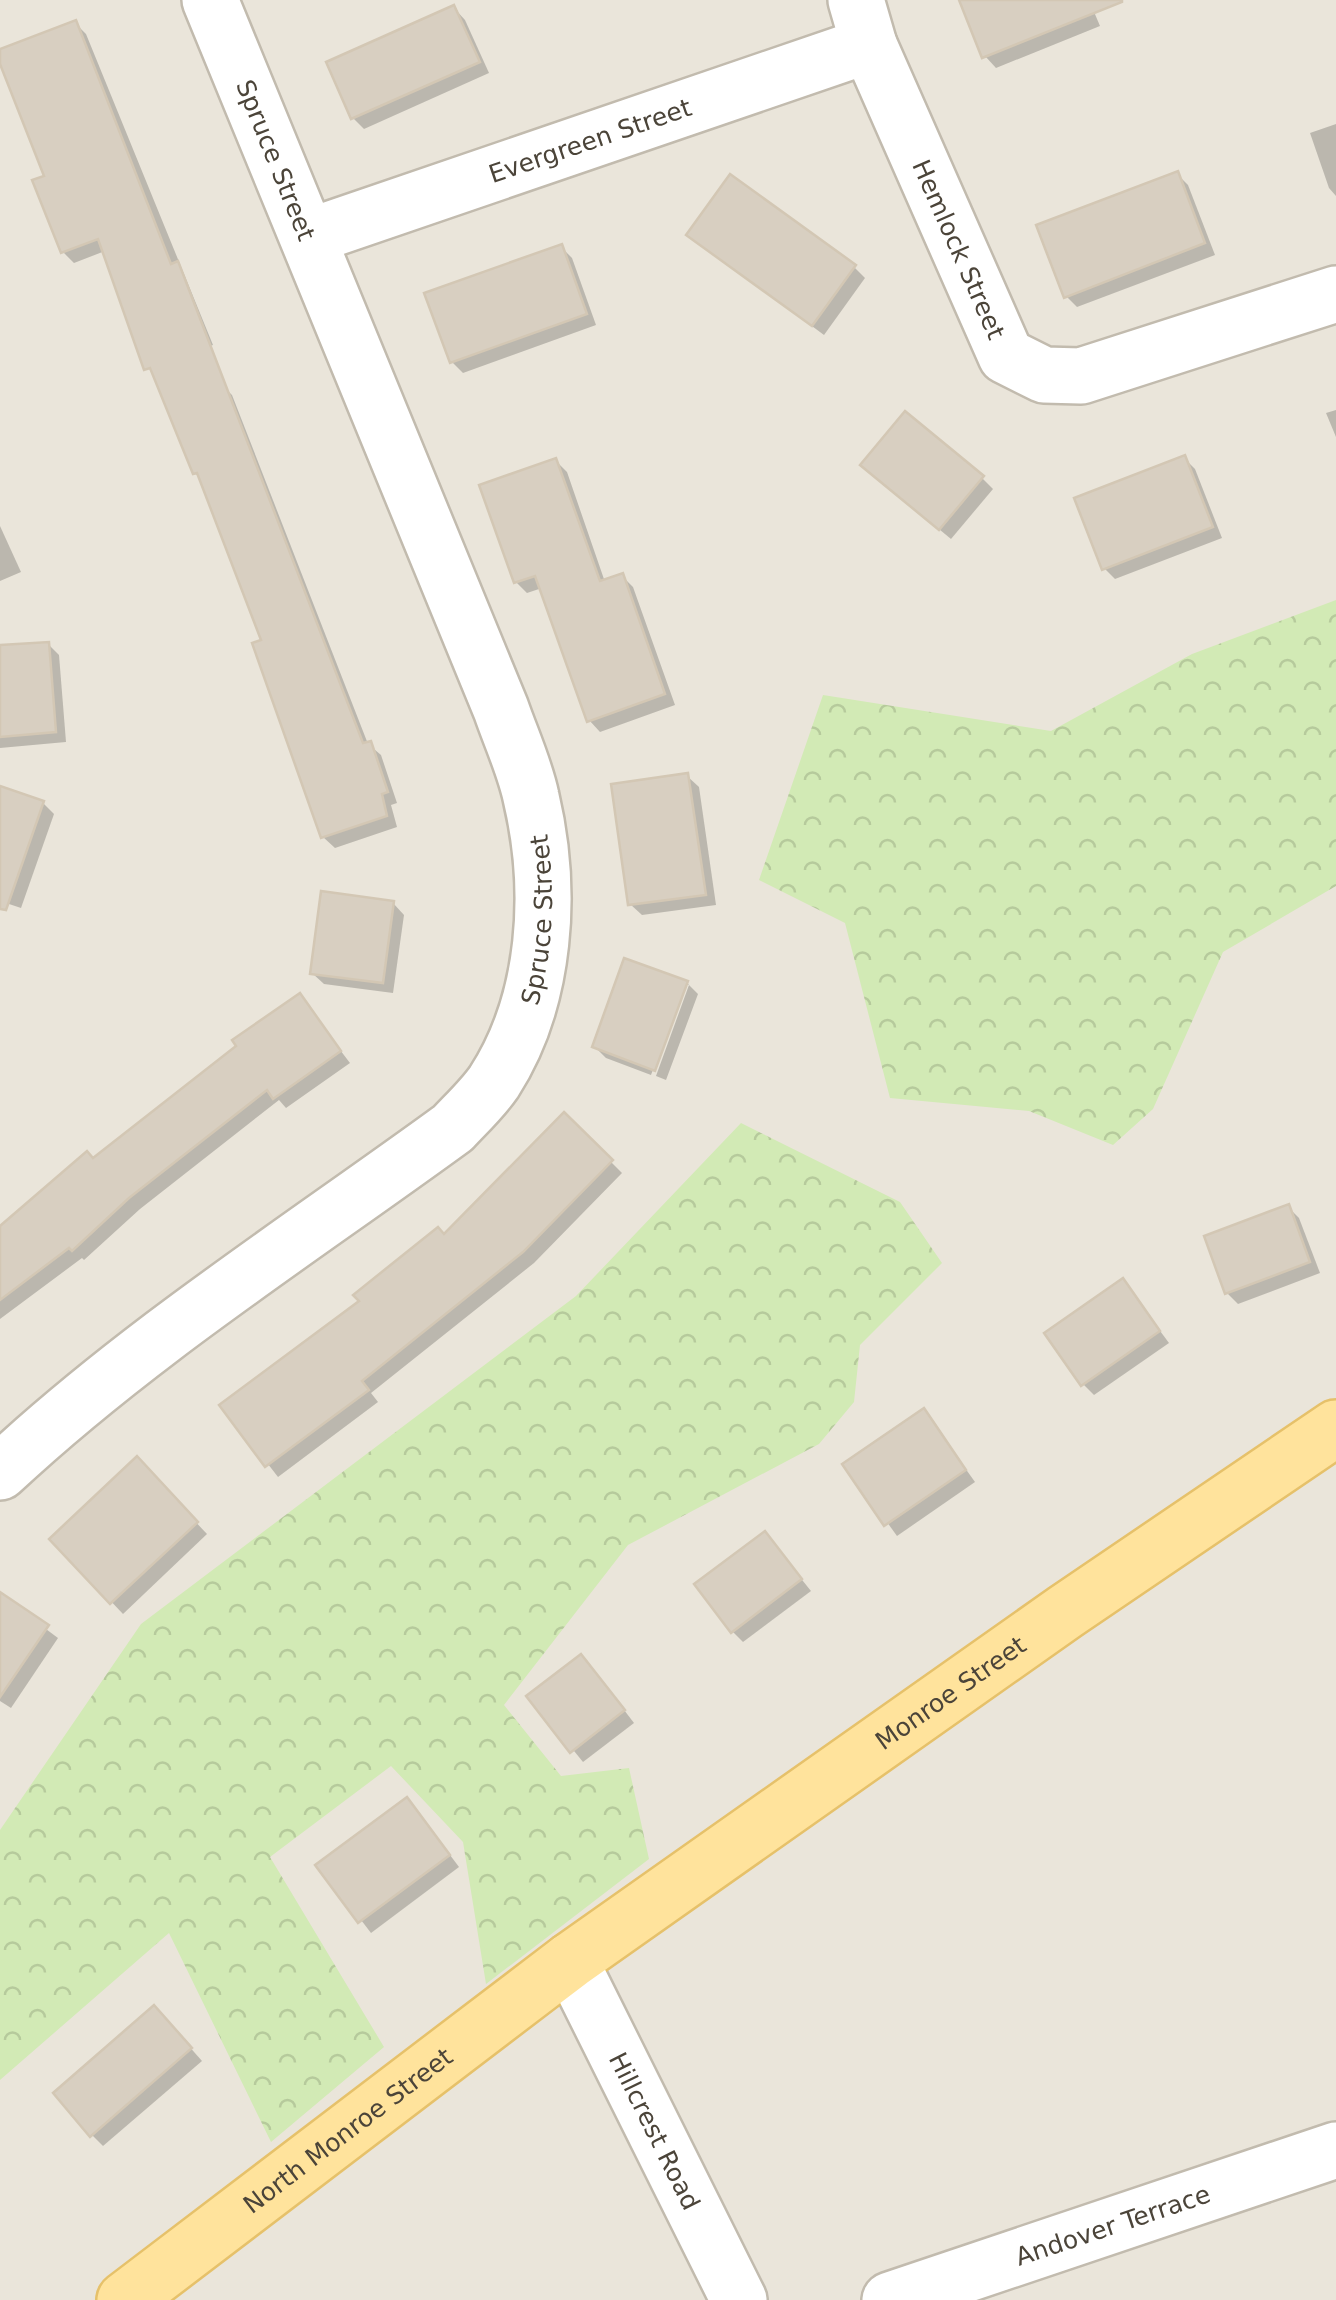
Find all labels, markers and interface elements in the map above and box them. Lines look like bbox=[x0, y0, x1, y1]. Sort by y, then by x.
street label: Spruce Street bbox=[230, 76, 321, 245]
street label: Evergreen Street bbox=[485, 93, 695, 189]
street label: Hemlock Street bbox=[906, 155, 1011, 344]
street label: Spruce Street bbox=[515, 832, 558, 1008]
street label: Monroe Street bbox=[870, 1630, 1032, 1756]
street label: North Monroe Street bbox=[238, 2042, 458, 2220]
street label: Hillcrest Road bbox=[603, 2048, 706, 2215]
street label: Andover Terrace bbox=[1012, 2179, 1214, 2272]

